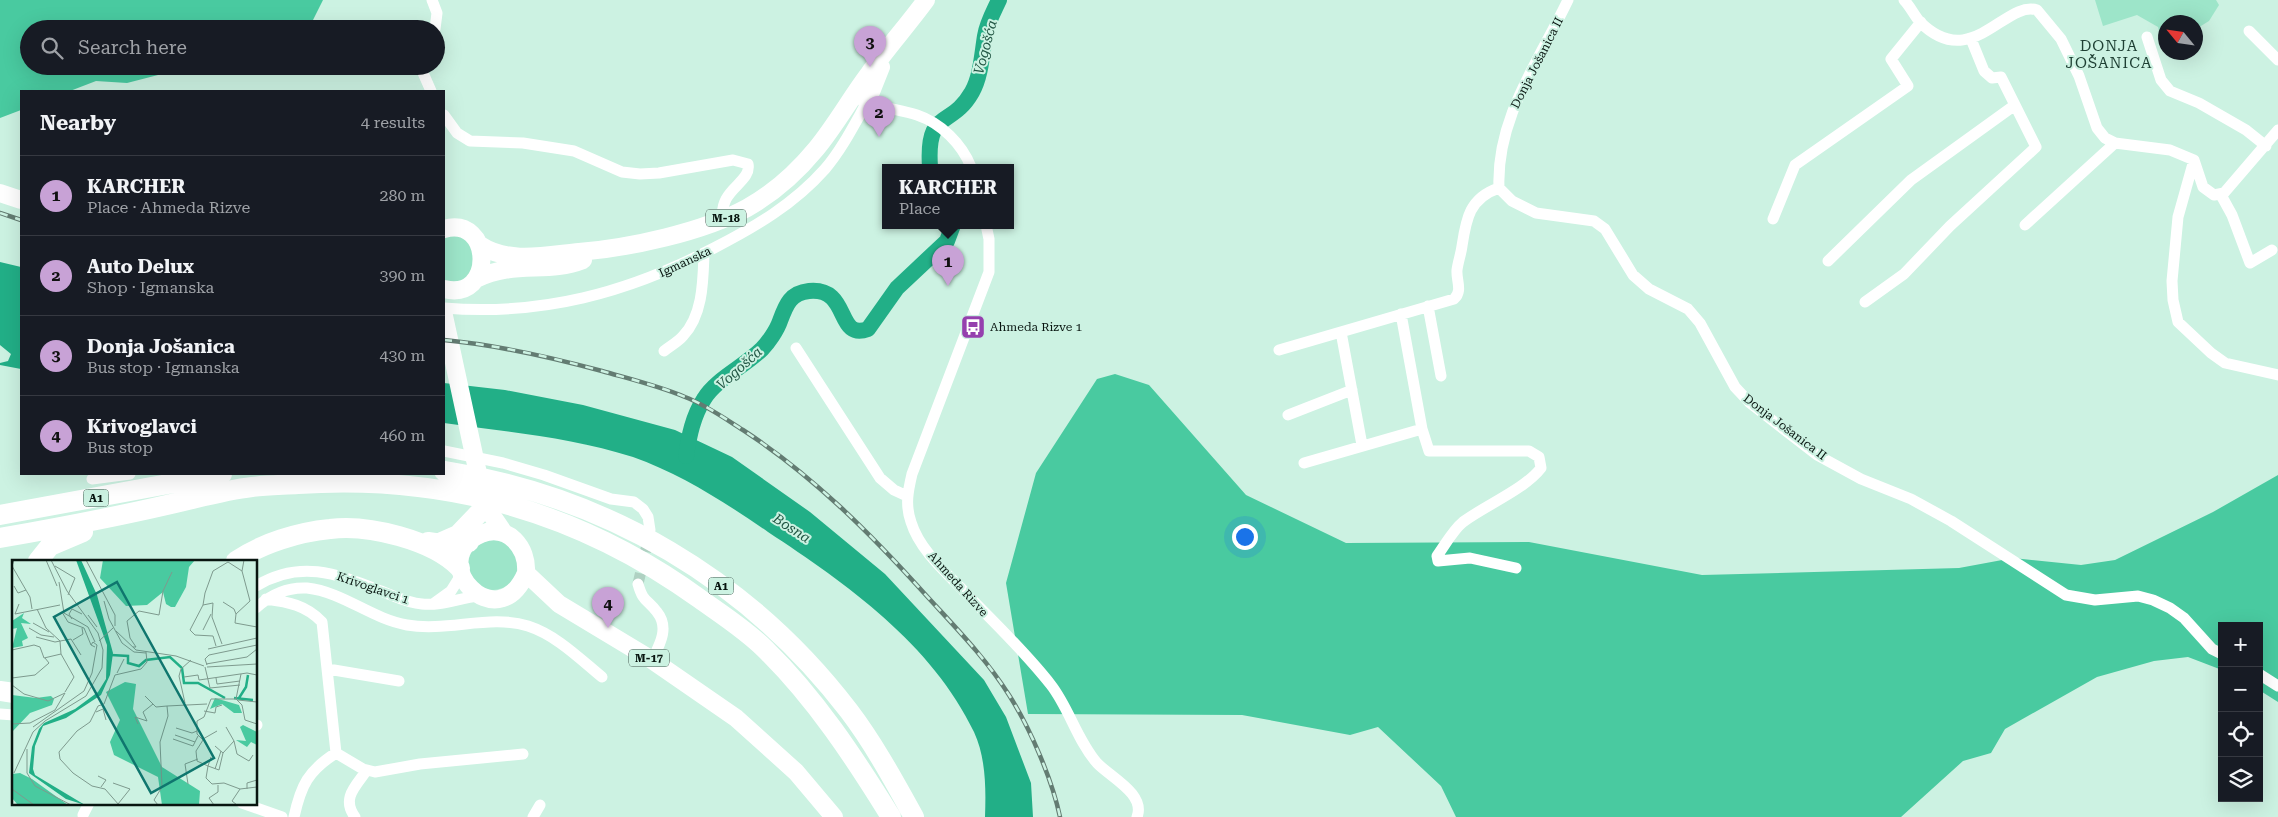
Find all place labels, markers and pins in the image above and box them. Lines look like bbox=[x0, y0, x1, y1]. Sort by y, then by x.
pin: 3 bbox=[854, 26, 886, 67]
pin: 2 bbox=[863, 96, 895, 137]
pin: 1 bbox=[932, 245, 964, 286]
bus stop icon: Ahmeda Rizve 1 bbox=[960, 314, 986, 340]
place label: Ahmeda Rizve 1 bbox=[990, 320, 1082, 334]
pin: 4 bbox=[592, 587, 624, 628]

